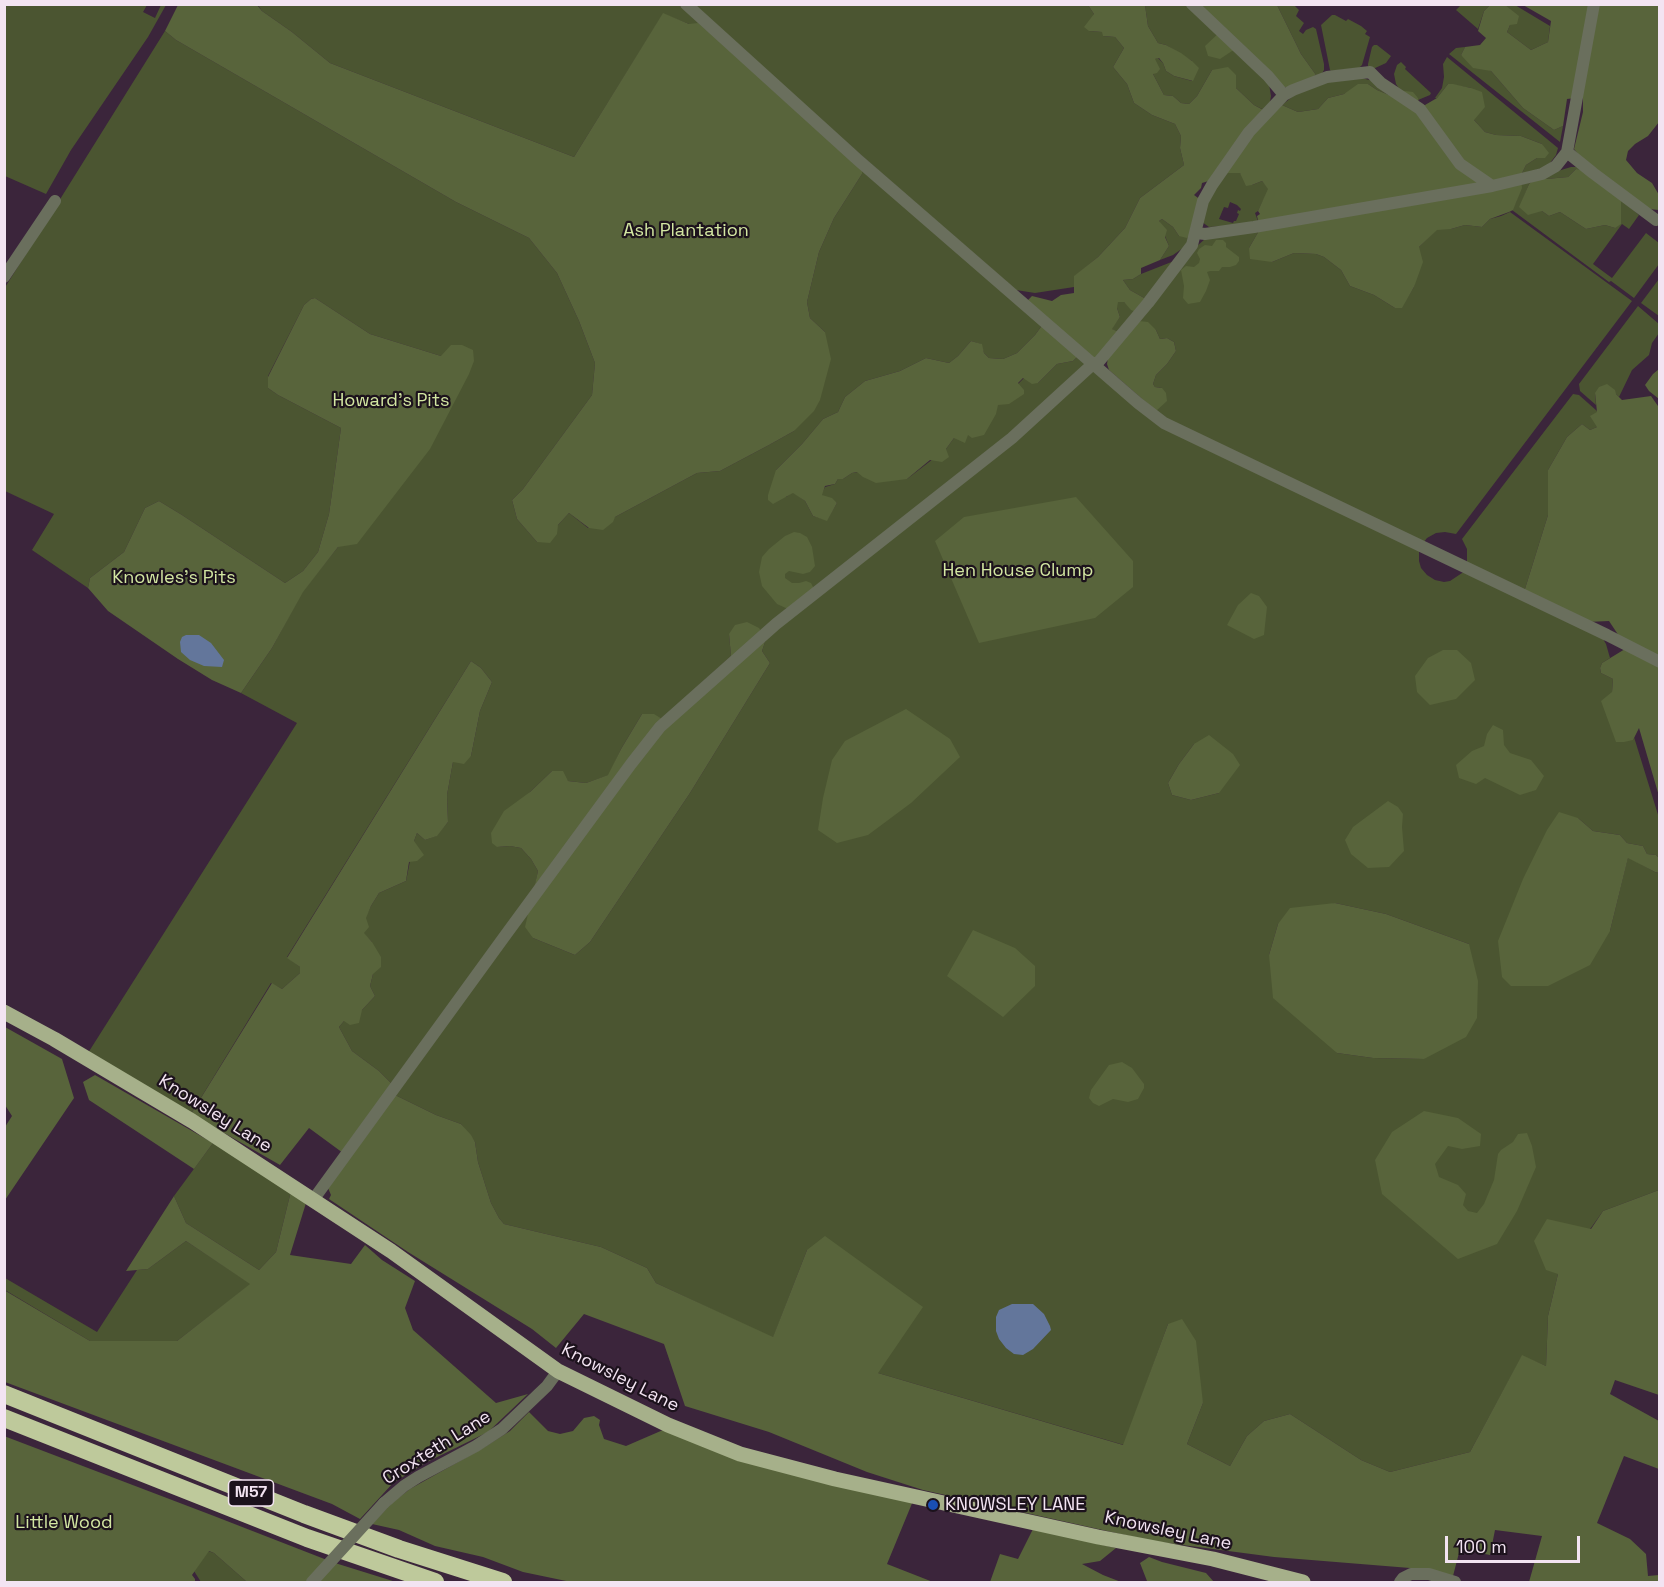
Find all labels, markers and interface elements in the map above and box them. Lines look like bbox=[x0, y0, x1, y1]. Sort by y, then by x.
park label: Ash Plantation bbox=[623, 220, 749, 242]
park label: Howard's Pits bbox=[333, 390, 449, 412]
park label: Hen House Clump bbox=[943, 560, 1093, 582]
park label: Knowles's Pits bbox=[112, 567, 236, 589]
street label: Knowsley Lane bbox=[154, 1071, 276, 1157]
street label: Knowsley Lane bbox=[557, 1339, 683, 1417]
street label: Croxteth Lane bbox=[379, 1406, 495, 1490]
road number: M57 bbox=[228, 1480, 274, 1506]
place label: KNOWSLEY LANE bbox=[945, 1494, 1085, 1516]
marker: KNOWSLEY LANE bbox=[926, 1498, 940, 1512]
street label: Knowsley Lane bbox=[1102, 1507, 1234, 1555]
park label: Little Wood bbox=[15, 1512, 113, 1534]
scale bar bbox=[1448, 1524, 1583, 1562]
text: 100 m bbox=[1456, 1535, 1507, 1558]

